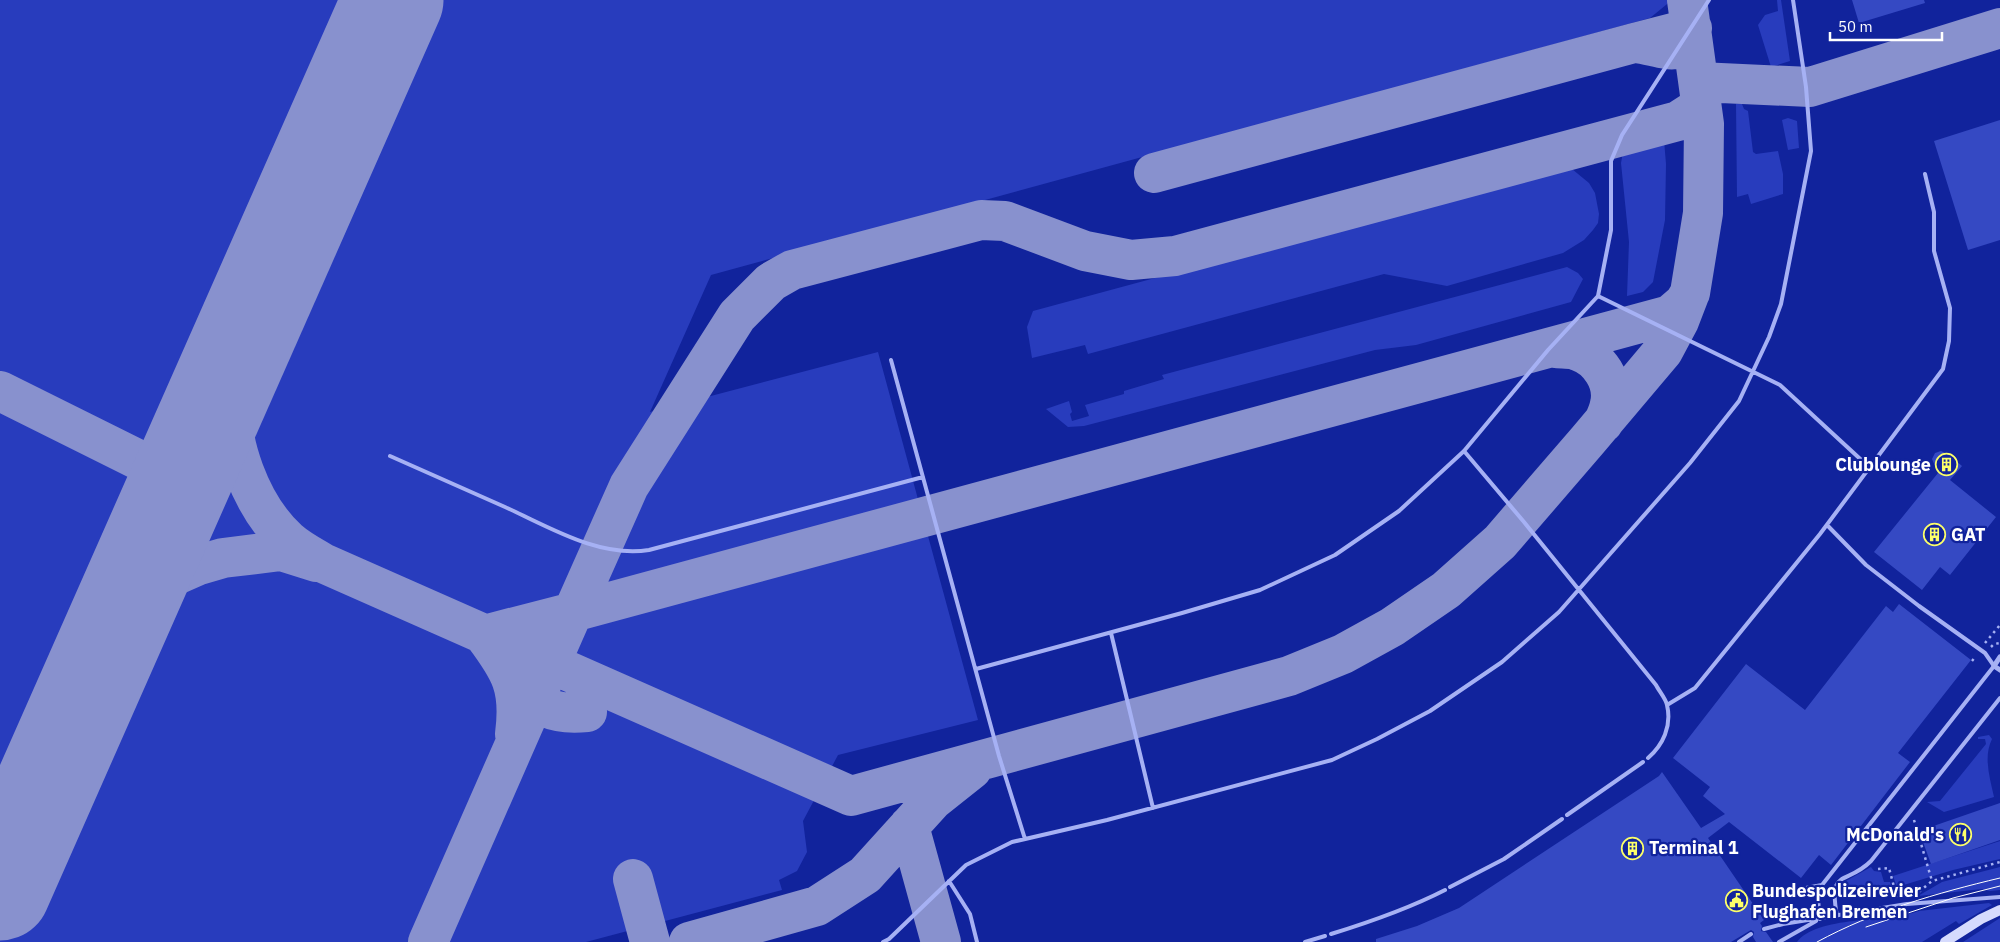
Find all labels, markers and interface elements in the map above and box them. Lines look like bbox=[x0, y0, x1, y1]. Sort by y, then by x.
scale bar bbox=[1830, 10, 1942, 42]
text: 50 m bbox=[1838, 17, 1873, 36]
place label: Clublounge bbox=[1835, 453, 1931, 476]
building icon: Clublounge bbox=[1935, 453, 1959, 477]
building icon: GAT bbox=[1923, 523, 1947, 547]
place label: GAT bbox=[1951, 523, 1986, 546]
place label: McDonald's bbox=[1846, 823, 1944, 846]
restaurant icon: McDonald's bbox=[1948, 823, 1972, 847]
building icon: Terminal 1 bbox=[1621, 836, 1645, 860]
place label: Terminal 1 bbox=[1649, 836, 1739, 859]
place label: Bundespolizeirevier Flughafen Bremen bbox=[1752, 879, 1921, 923]
public building icon: Bundespolizeirevier Flughafen Bremen bbox=[1724, 889, 1748, 913]

